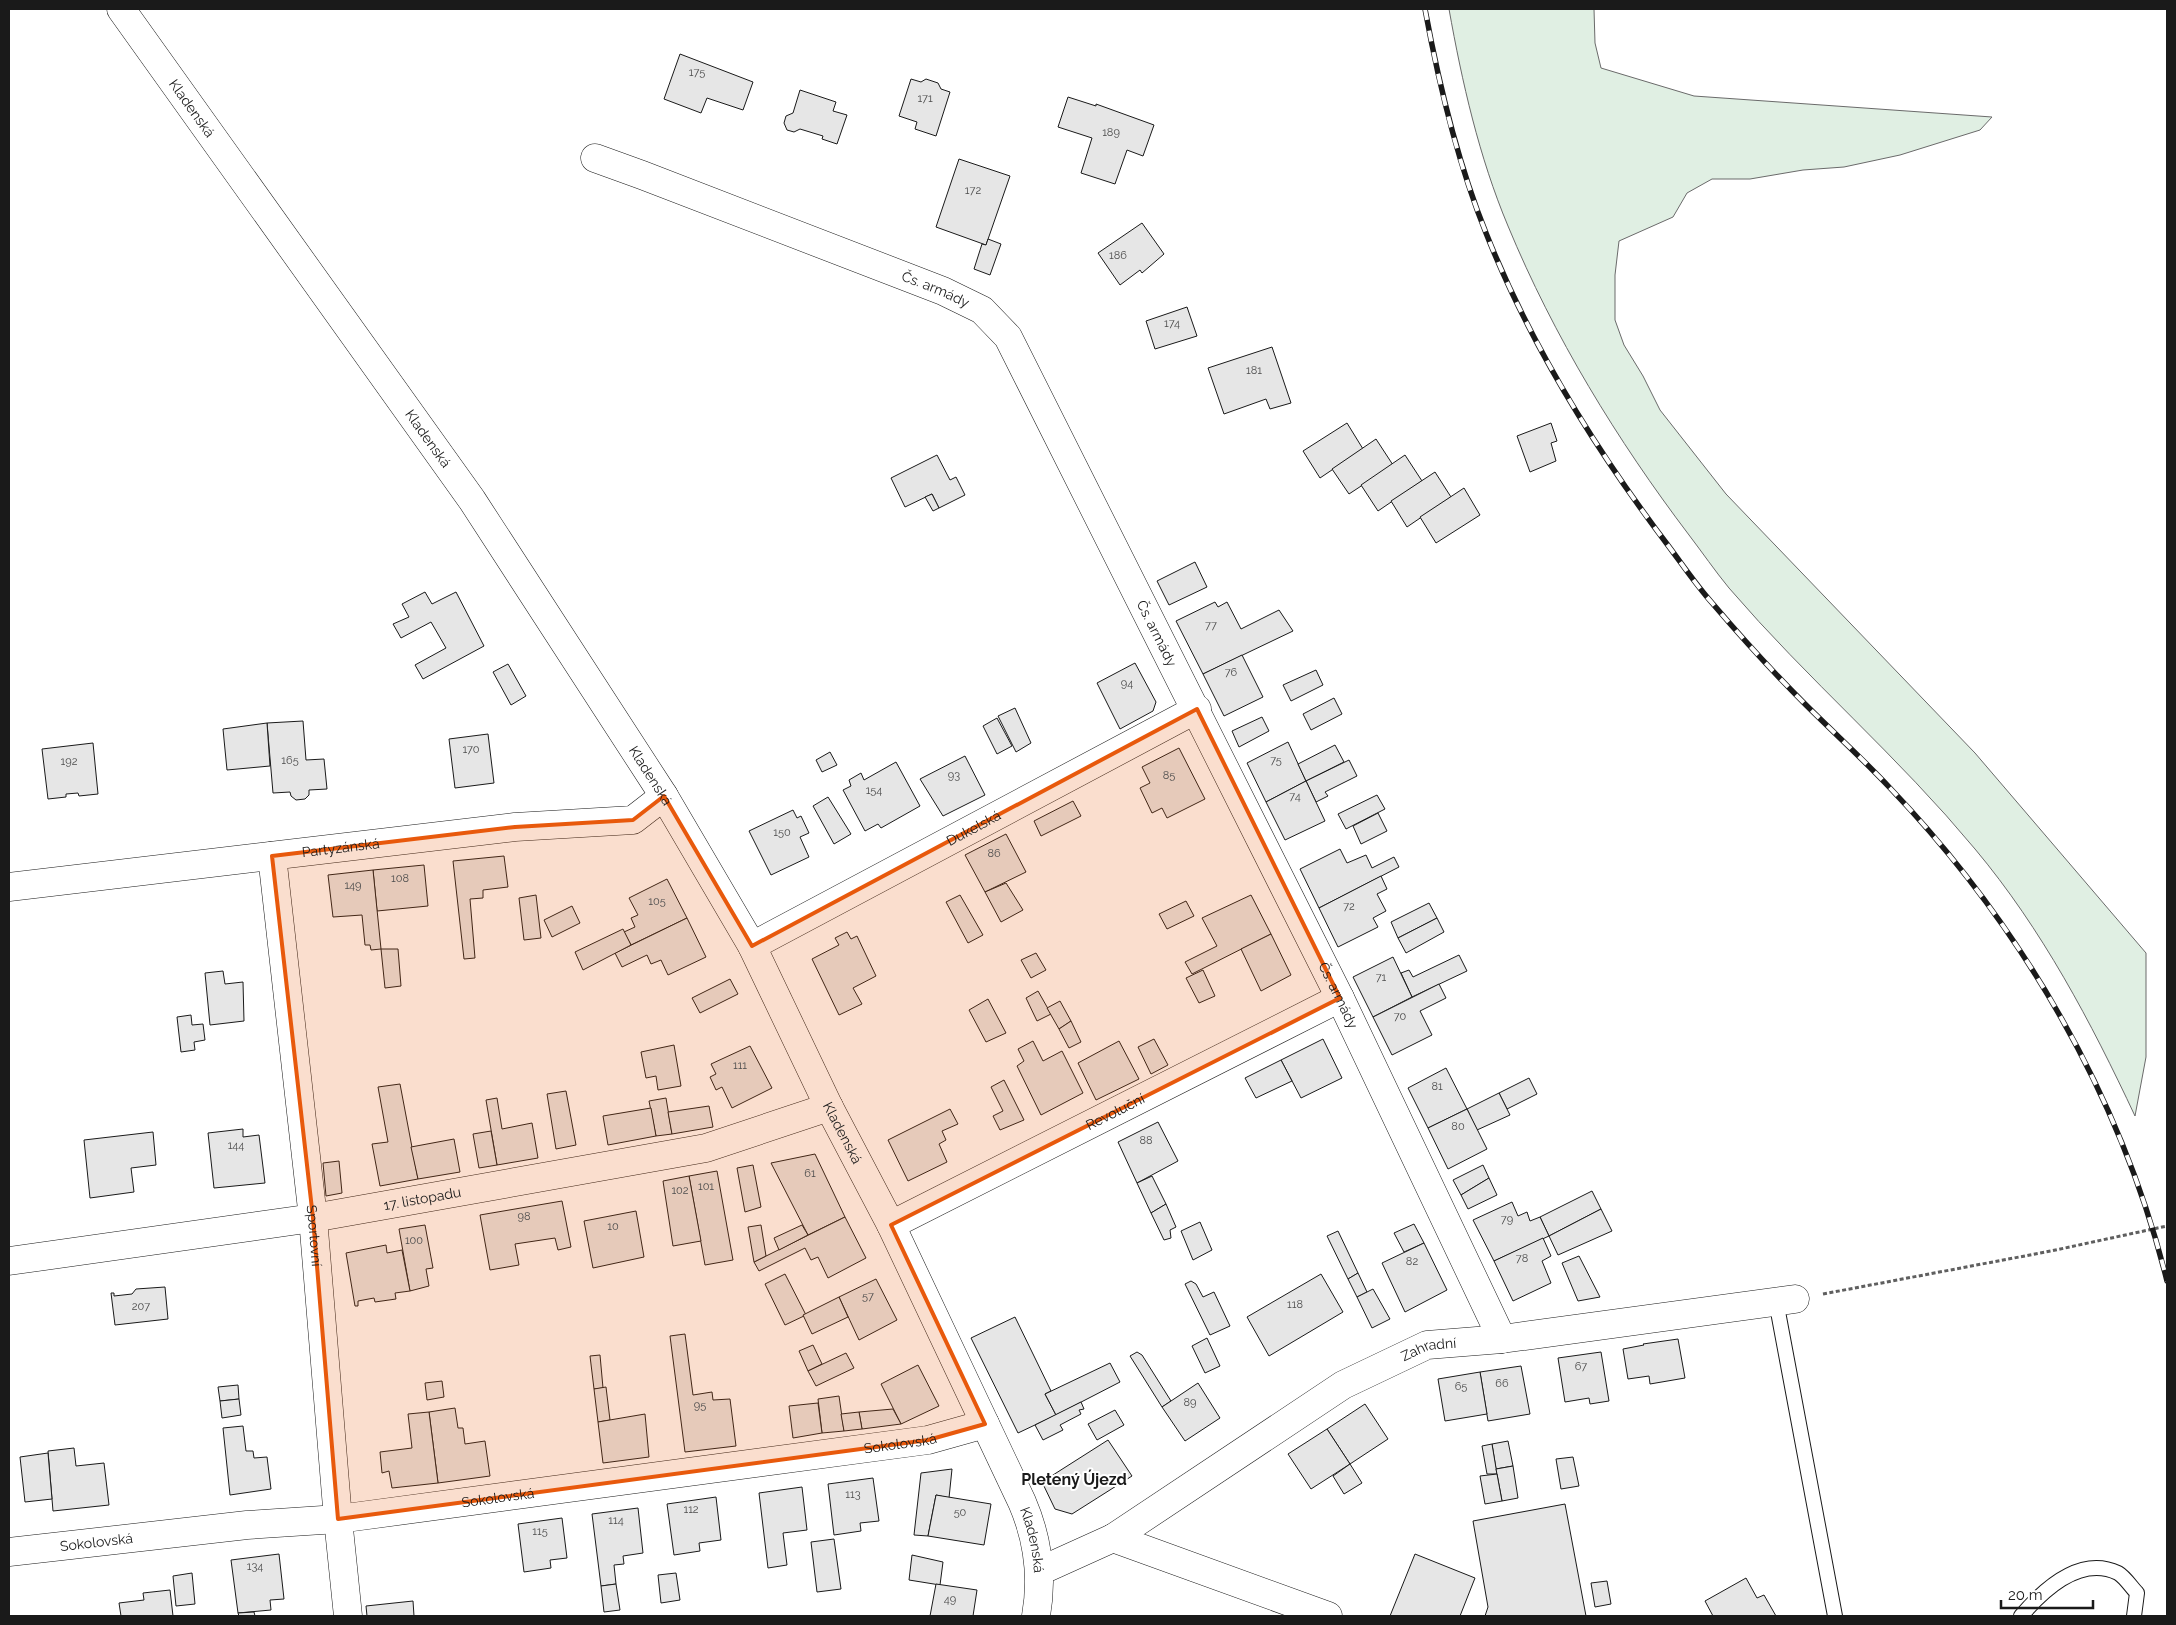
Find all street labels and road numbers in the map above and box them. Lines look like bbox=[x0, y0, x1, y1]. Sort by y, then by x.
street label: Kladenská bbox=[166, 76, 218, 140]
street label: Čs. armády bbox=[899, 266, 972, 311]
street label: Kladenská bbox=[402, 406, 454, 471]
street label: Čs. armády bbox=[1134, 597, 1180, 669]
street label: Kladenská bbox=[626, 743, 676, 808]
street label: Dukelská bbox=[944, 807, 1003, 849]
street label: Partyzánská bbox=[301, 835, 380, 860]
street label: Čs. armády bbox=[1315, 959, 1362, 1032]
street label: Revoluční bbox=[1083, 1090, 1148, 1133]
street label: Kladenská bbox=[820, 1099, 865, 1166]
street label: 17. listopadu bbox=[382, 1184, 462, 1213]
street label: Sportovní bbox=[304, 1204, 325, 1268]
street label: Zahradní bbox=[1398, 1335, 1458, 1364]
street label: Sokolovská bbox=[863, 1430, 938, 1457]
street label: Sokolovská bbox=[461, 1485, 535, 1510]
street label: Kladenská bbox=[1017, 1505, 1047, 1573]
street label: Sokolovská bbox=[59, 1530, 134, 1554]

